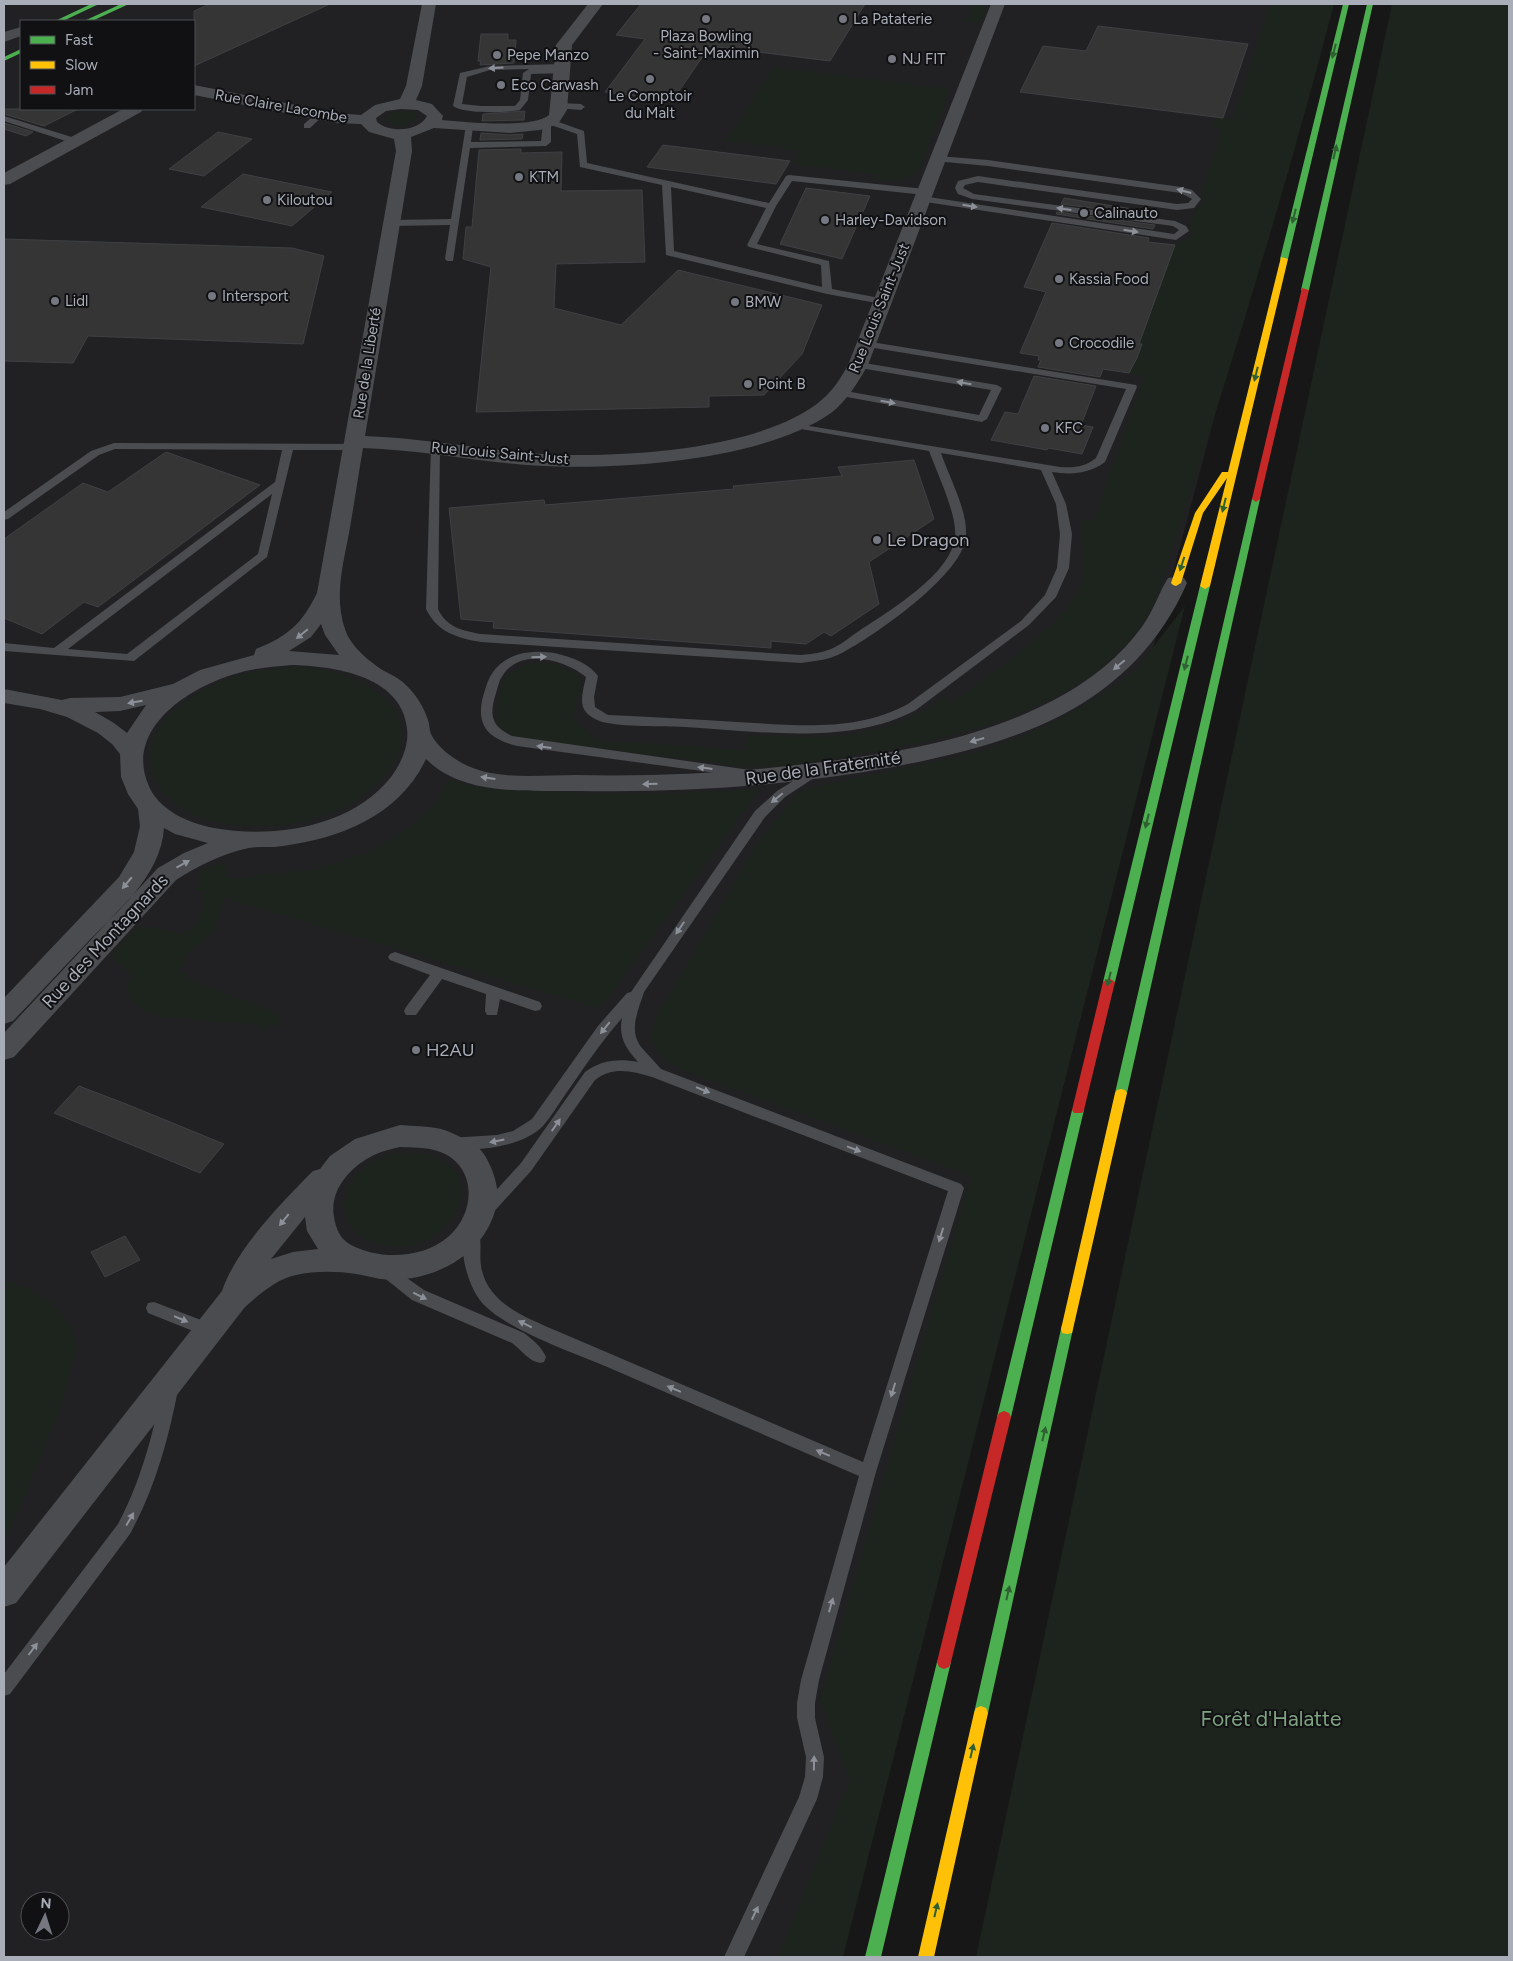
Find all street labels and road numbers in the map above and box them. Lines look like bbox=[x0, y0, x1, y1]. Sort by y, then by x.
street label: Rue Claire Lacombe bbox=[214, 86, 348, 126]
street label: Rue Louis Saint-Just bbox=[845, 240, 913, 375]
street label: Rue de la Liberté bbox=[349, 306, 385, 420]
street label: Rue Louis Saint-Just bbox=[430, 438, 570, 468]
street label: Rue de la Fraternité bbox=[744, 746, 902, 790]
street label: Rue des Montagnards bbox=[37, 869, 173, 1013]

